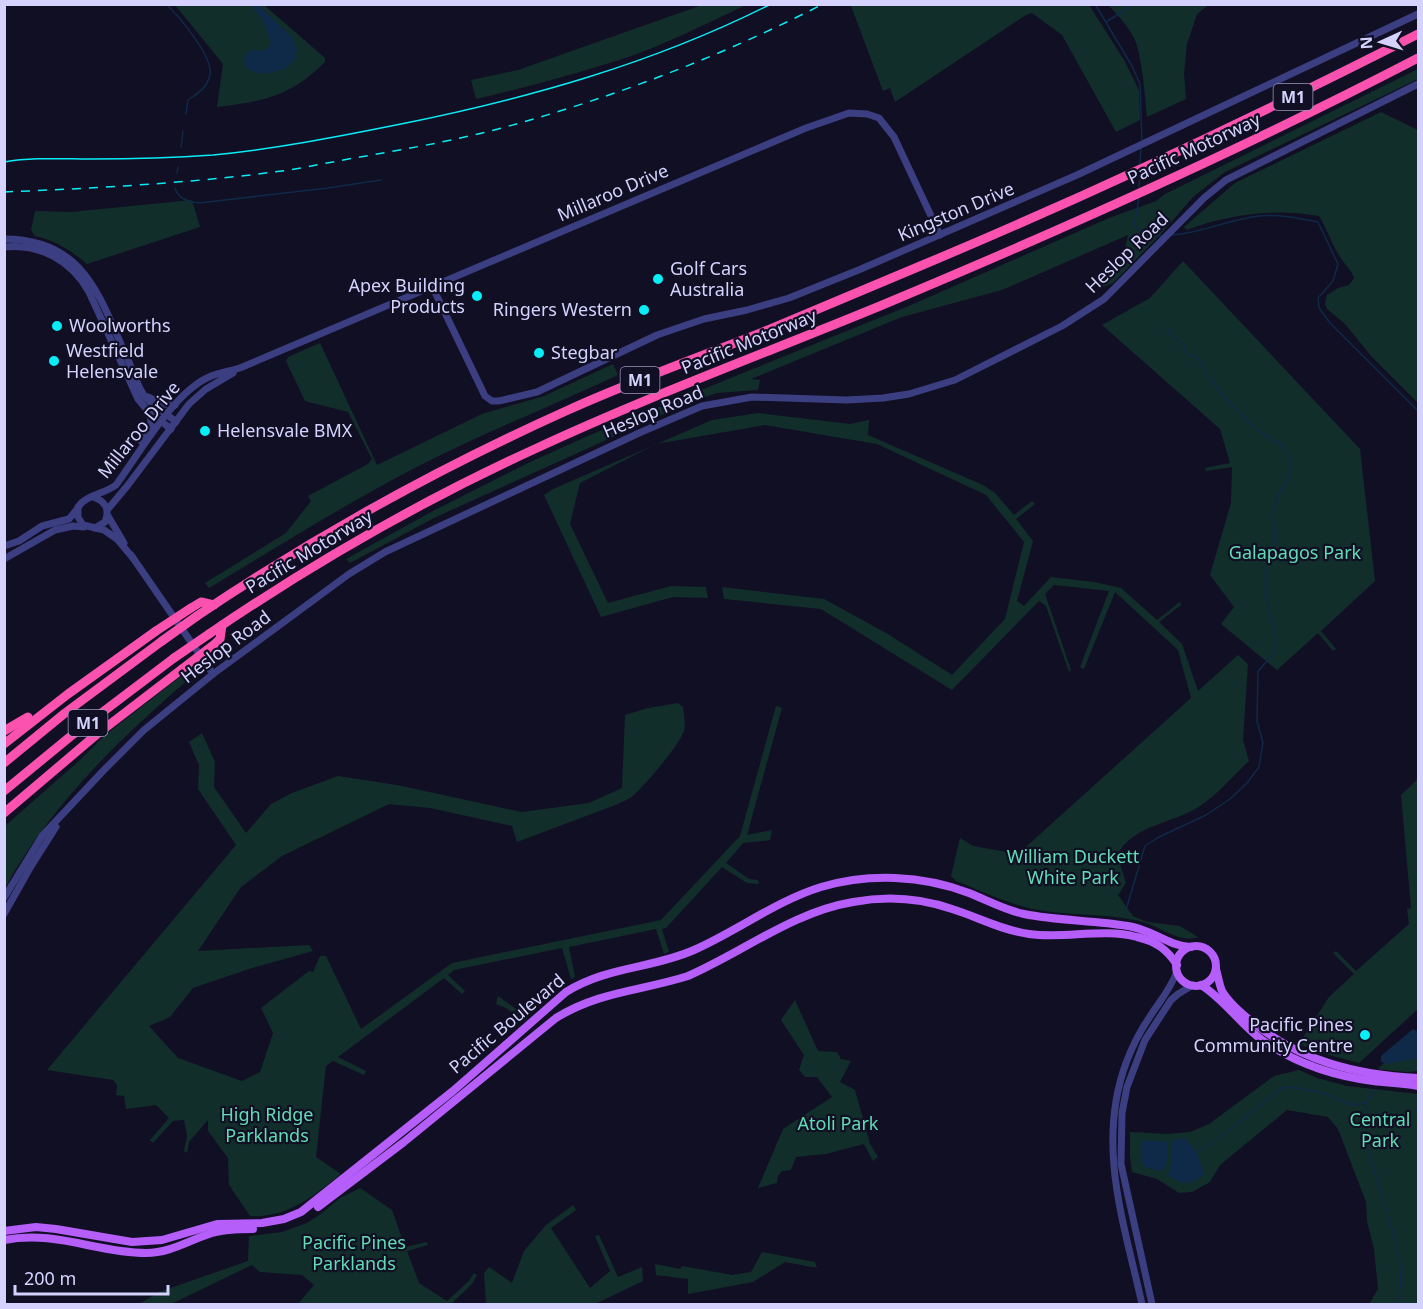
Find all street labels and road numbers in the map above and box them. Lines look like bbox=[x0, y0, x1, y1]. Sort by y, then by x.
road number: M1 bbox=[1274, 84, 1312, 110]
street label: Pacific Motorway bbox=[1123, 106, 1265, 189]
street label: Millaroo Drive bbox=[553, 158, 672, 226]
street label: Kingston Drive bbox=[894, 176, 1018, 246]
street label: Heslop Road bbox=[1080, 207, 1173, 298]
street label: Pacific Motorway bbox=[677, 303, 821, 379]
road number: M1 bbox=[620, 367, 660, 393]
street label: Millaroo Drive bbox=[92, 376, 185, 483]
street label: Heslop Road bbox=[599, 379, 706, 443]
street label: Pacific Motorway bbox=[241, 503, 377, 598]
street label: Heslop Road bbox=[176, 605, 275, 688]
road number: M1 bbox=[68, 710, 107, 736]
street label: Pacific Boulevard bbox=[444, 968, 569, 1079]

